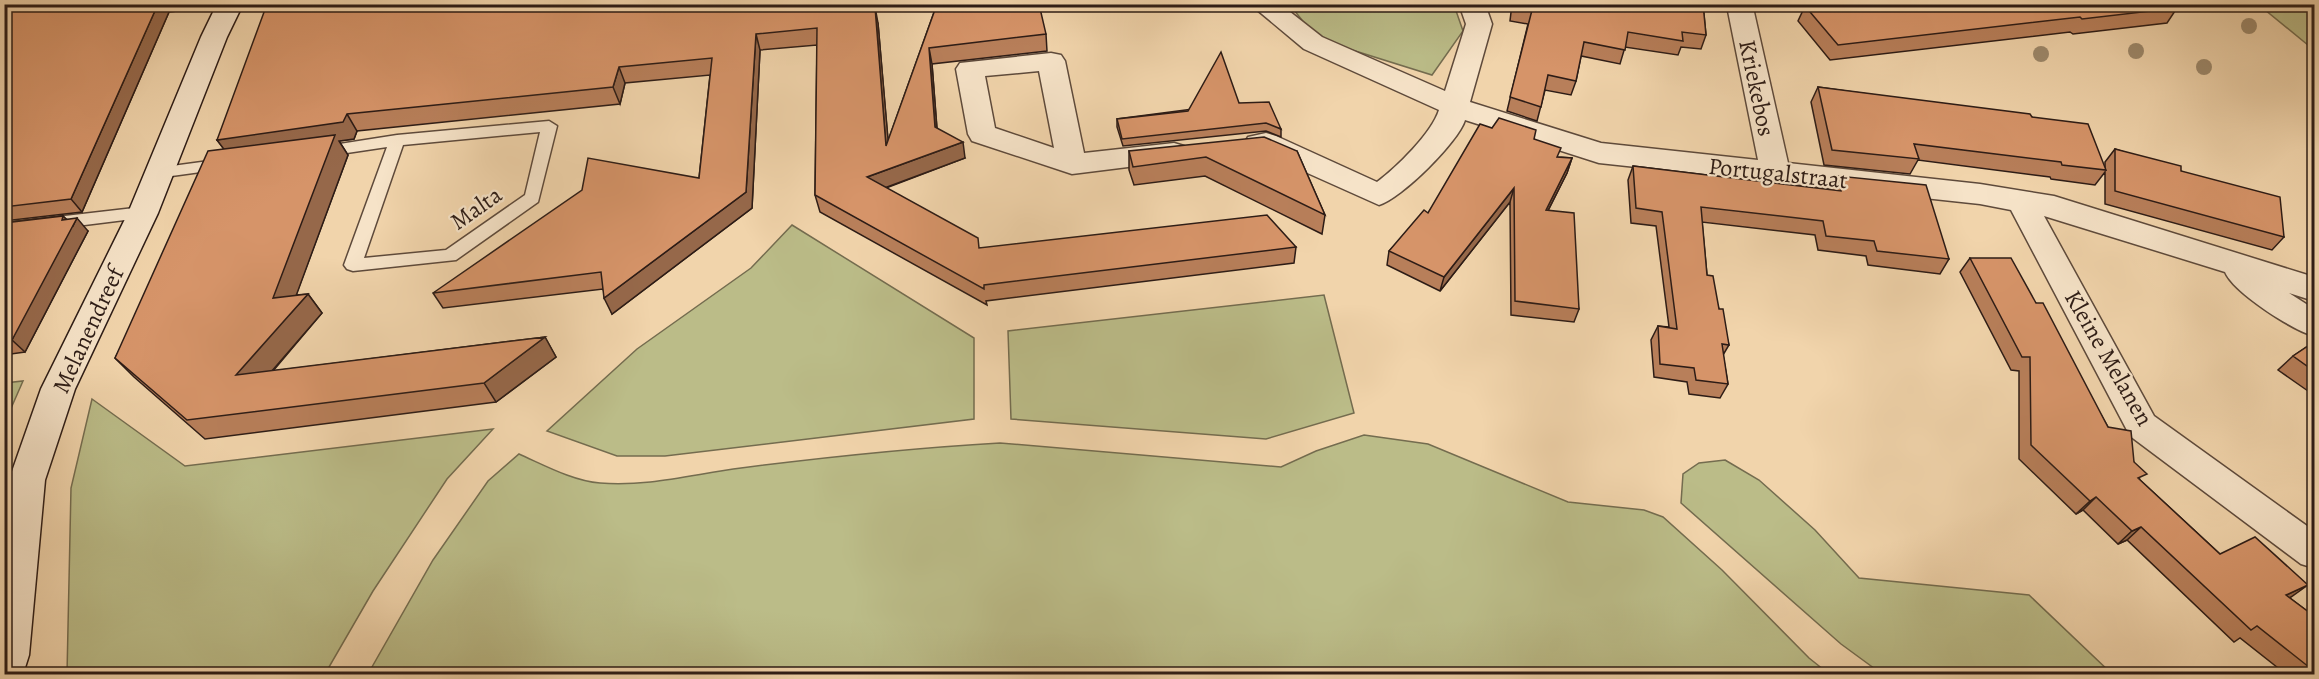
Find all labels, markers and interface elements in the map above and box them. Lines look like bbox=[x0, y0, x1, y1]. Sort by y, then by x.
street label: Kriekebos bbox=[1731, 37, 1783, 139]
street label: Portugalstraat bbox=[1707, 150, 1849, 196]
street label: Malta bbox=[444, 178, 509, 237]
street label: Melanendreef bbox=[45, 259, 133, 398]
street label: Kleine Melanen bbox=[2057, 284, 2161, 432]

